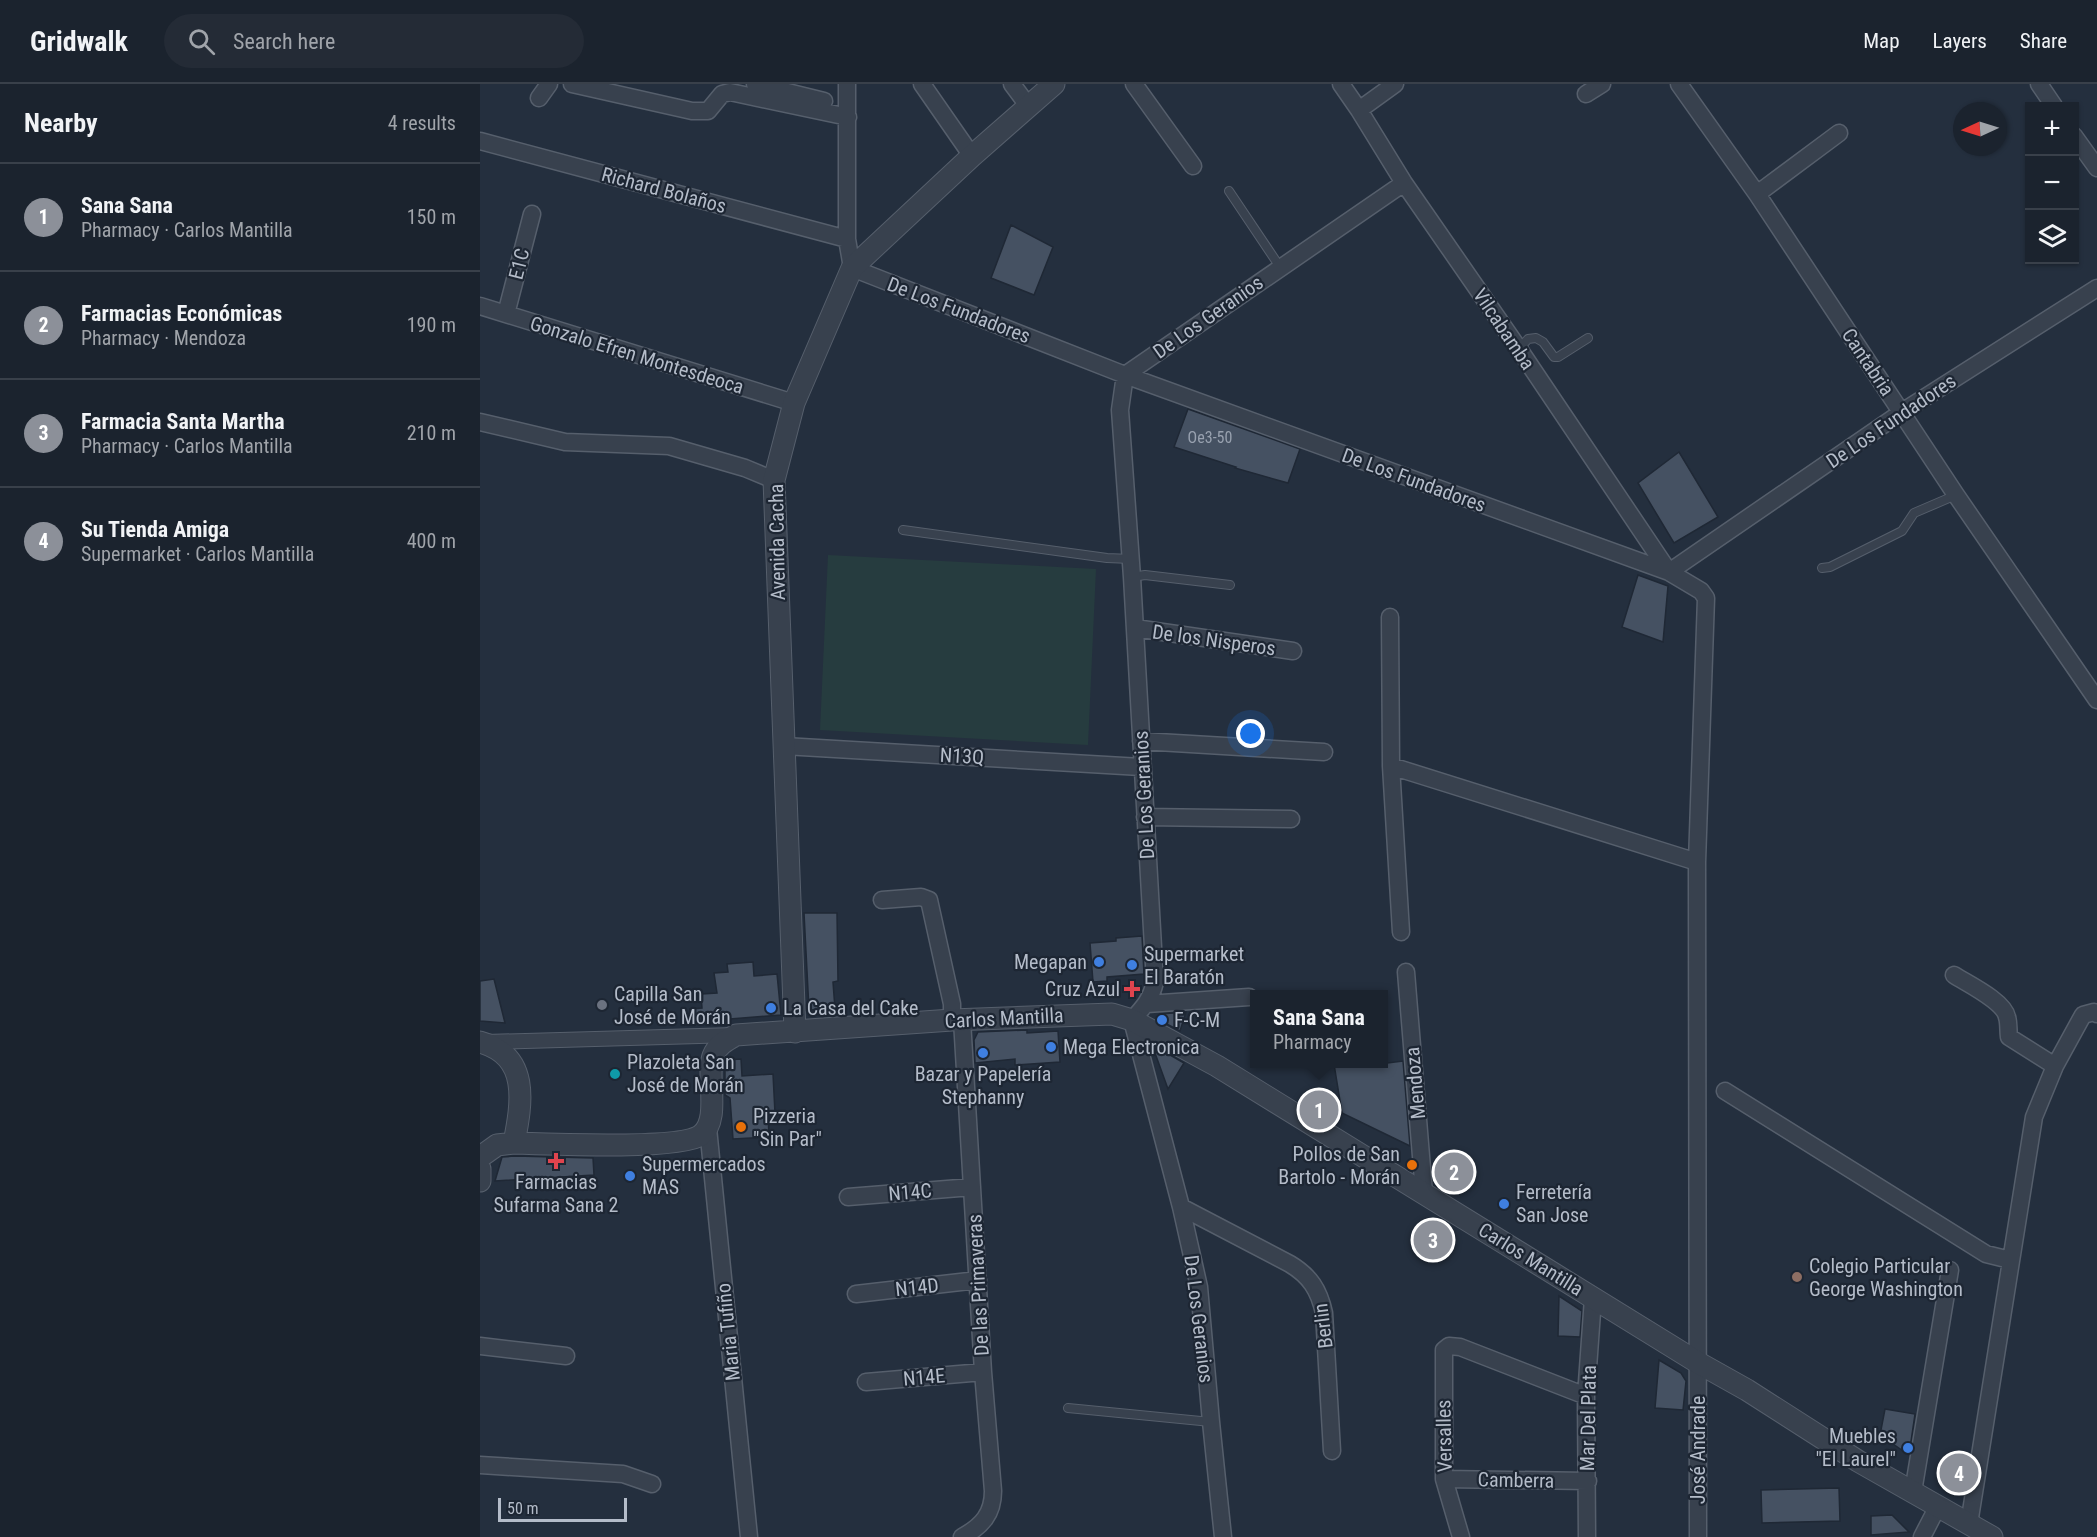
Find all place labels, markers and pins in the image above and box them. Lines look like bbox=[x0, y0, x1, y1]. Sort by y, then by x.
place label: Supermarket El Baratón bbox=[1144, 942, 1244, 989]
place label: Megapan bbox=[1014, 950, 1087, 974]
marker: Megapan bbox=[1092, 955, 1106, 969]
marker: Supermarket El Baratón bbox=[1125, 958, 1139, 972]
place label: Cruz Azul bbox=[1045, 977, 1120, 1001]
place label: Capilla San José de Morán bbox=[614, 982, 731, 1029]
marker: Cruz Azul bbox=[1125, 982, 1139, 996]
place label: La Casa del Cake bbox=[783, 996, 918, 1020]
marker: Capilla San José de Morán bbox=[595, 998, 609, 1012]
marker: La Casa del Cake bbox=[764, 1001, 778, 1015]
place label: F-C-M bbox=[1174, 1008, 1220, 1032]
marker: F-C-M bbox=[1155, 1013, 1169, 1027]
place label: Mega Electronica bbox=[1063, 1035, 1200, 1059]
marker: Mega Electronica bbox=[1044, 1040, 1058, 1054]
marker: Bazar y Papelería Stephanny bbox=[976, 1046, 990, 1060]
place label: Plazoleta San José de Morán bbox=[627, 1050, 744, 1097]
place label: Bazar y Papelería Stephanny bbox=[915, 1062, 1051, 1109]
marker: Plazoleta San José de Morán bbox=[608, 1067, 622, 1081]
pin: 1 bbox=[1300, 1088, 1338, 1132]
place label: Pizzeria "Sin Par" bbox=[753, 1104, 822, 1151]
marker: Pizzeria "Sin Par" bbox=[734, 1120, 748, 1134]
place label: Pollos de San Bartolo - Morán bbox=[1278, 1142, 1400, 1189]
pin: 2 bbox=[1434, 1150, 1474, 1194]
place label: Supermercados MAS bbox=[642, 1152, 766, 1199]
marker: Farmacias Sufarma Sana 2 bbox=[549, 1154, 563, 1168]
marker: Pollos de San Bartolo - Morán bbox=[1405, 1158, 1419, 1172]
marker: Supermercados MAS bbox=[623, 1169, 637, 1183]
place label: Farmacias Sufarma Sana 2 bbox=[494, 1170, 619, 1217]
place label: Ferretería San Jose bbox=[1516, 1180, 1592, 1227]
marker: Ferretería San Jose bbox=[1497, 1197, 1511, 1211]
pin: 3 bbox=[1414, 1218, 1452, 1262]
place label: Colegio Particular George Washington bbox=[1809, 1254, 1963, 1301]
marker: Colegio Particular George Washington bbox=[1790, 1270, 1804, 1284]
place label: Muebles "El Laurel" bbox=[1815, 1424, 1896, 1471]
marker: Muebles "El Laurel" bbox=[1901, 1441, 1915, 1455]
pin: 4 bbox=[1940, 1450, 1978, 1496]

